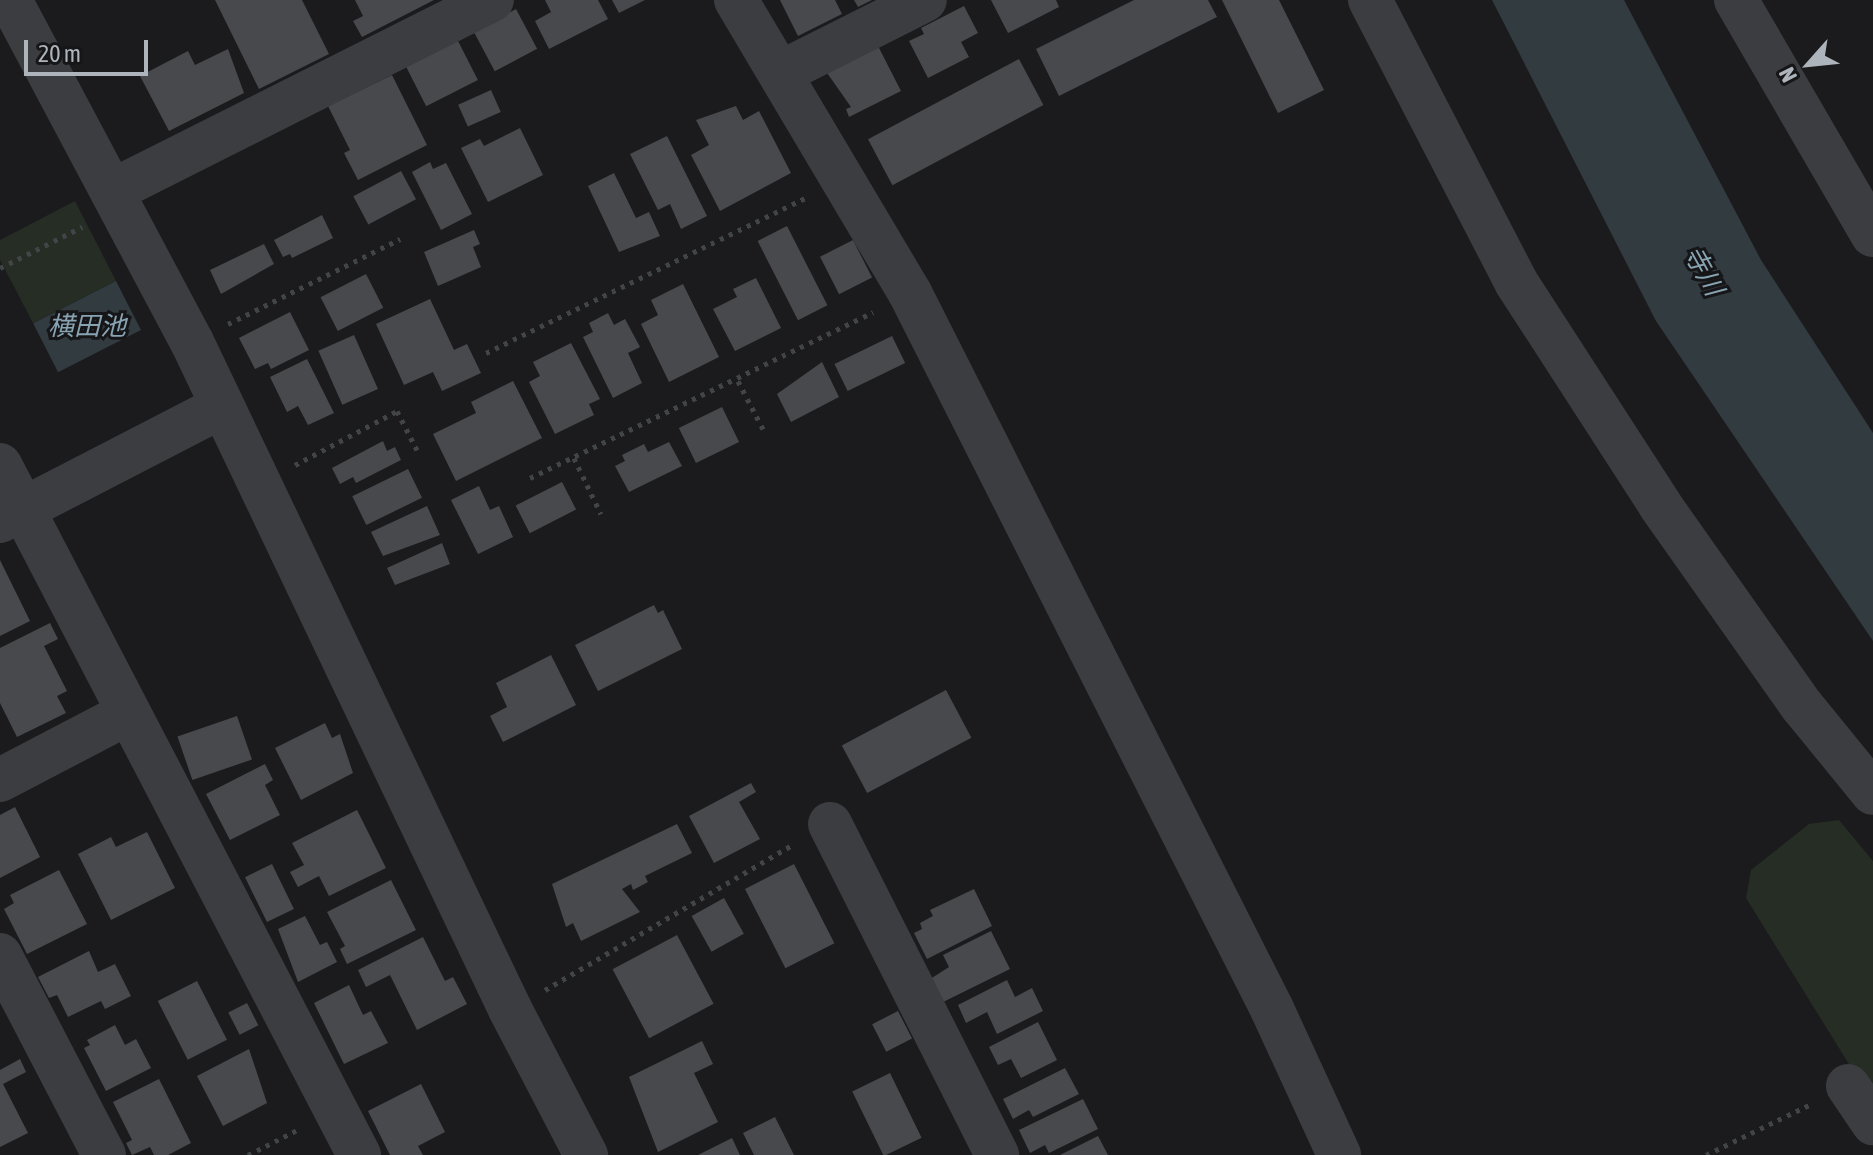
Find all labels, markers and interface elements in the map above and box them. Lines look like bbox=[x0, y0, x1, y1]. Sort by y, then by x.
scale bar bbox=[28, 24, 152, 74]
north arrow bbox=[1769, 24, 1849, 104]
text: 20 m bbox=[38, 40, 81, 67]
text: N bbox=[1773, 63, 1802, 87]
water label: 寺川 bbox=[1677, 241, 1729, 301]
water label: 横田池 bbox=[48, 311, 126, 343]

